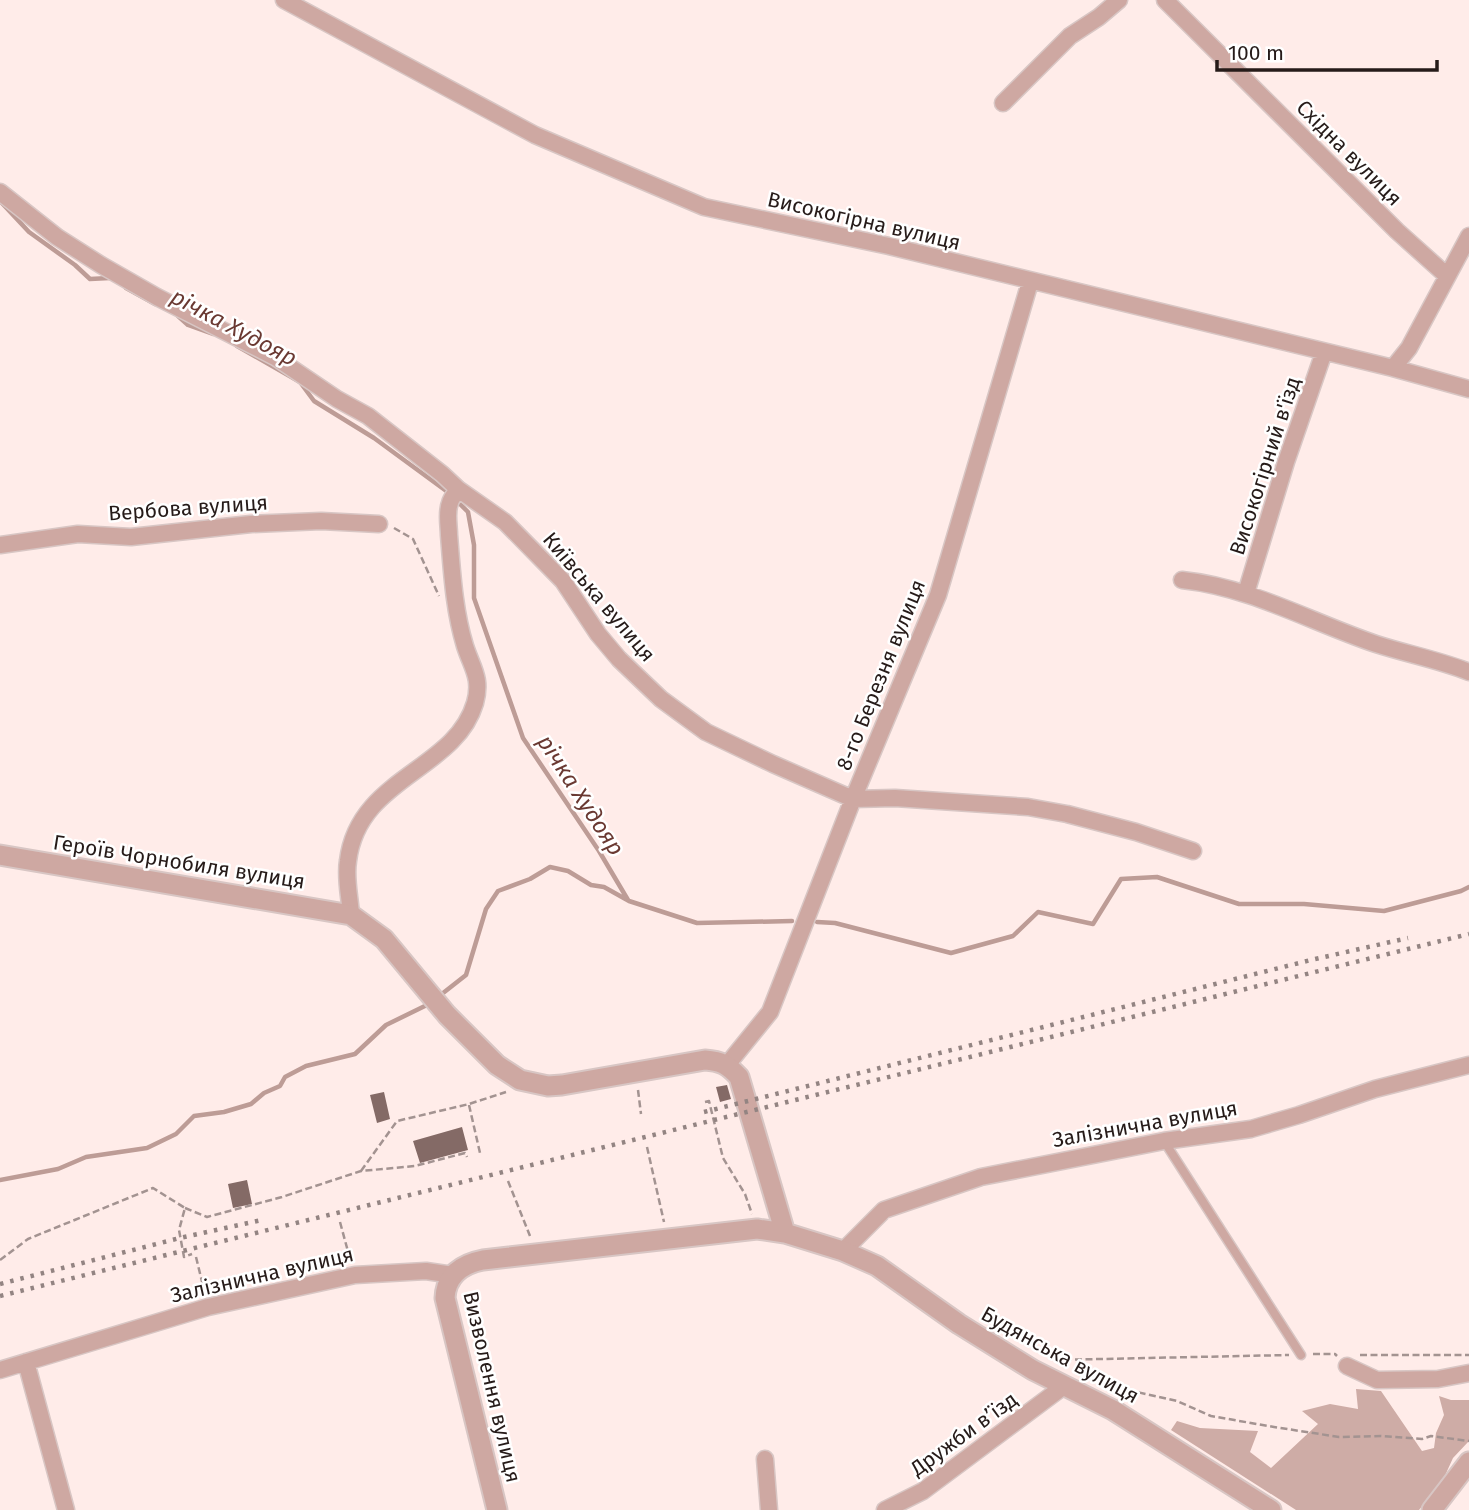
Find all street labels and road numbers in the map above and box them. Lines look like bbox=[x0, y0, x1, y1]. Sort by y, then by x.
street label: Східна вулиця bbox=[1291, 95, 1407, 211]
street label: Високогірна вулиця bbox=[765, 186, 963, 256]
street label: Високогірний в'їзд bbox=[1224, 374, 1306, 558]
street label: Вербова вулиця bbox=[107, 489, 269, 527]
street label: Київська вулиця bbox=[537, 527, 661, 667]
street label: 8-го Березня вулиця bbox=[831, 576, 931, 774]
street label: Героїв Чорнобиля вулиця bbox=[51, 829, 307, 895]
street label: Залізнична вулиця bbox=[1051, 1095, 1239, 1153]
street label: Залізнична вулиця bbox=[168, 1241, 356, 1309]
street label: Визволення вулиця bbox=[457, 1289, 527, 1485]
street label: Будянська вулиця bbox=[976, 1301, 1144, 1409]
street label: Дружби в’їзд bbox=[905, 1386, 1023, 1482]

